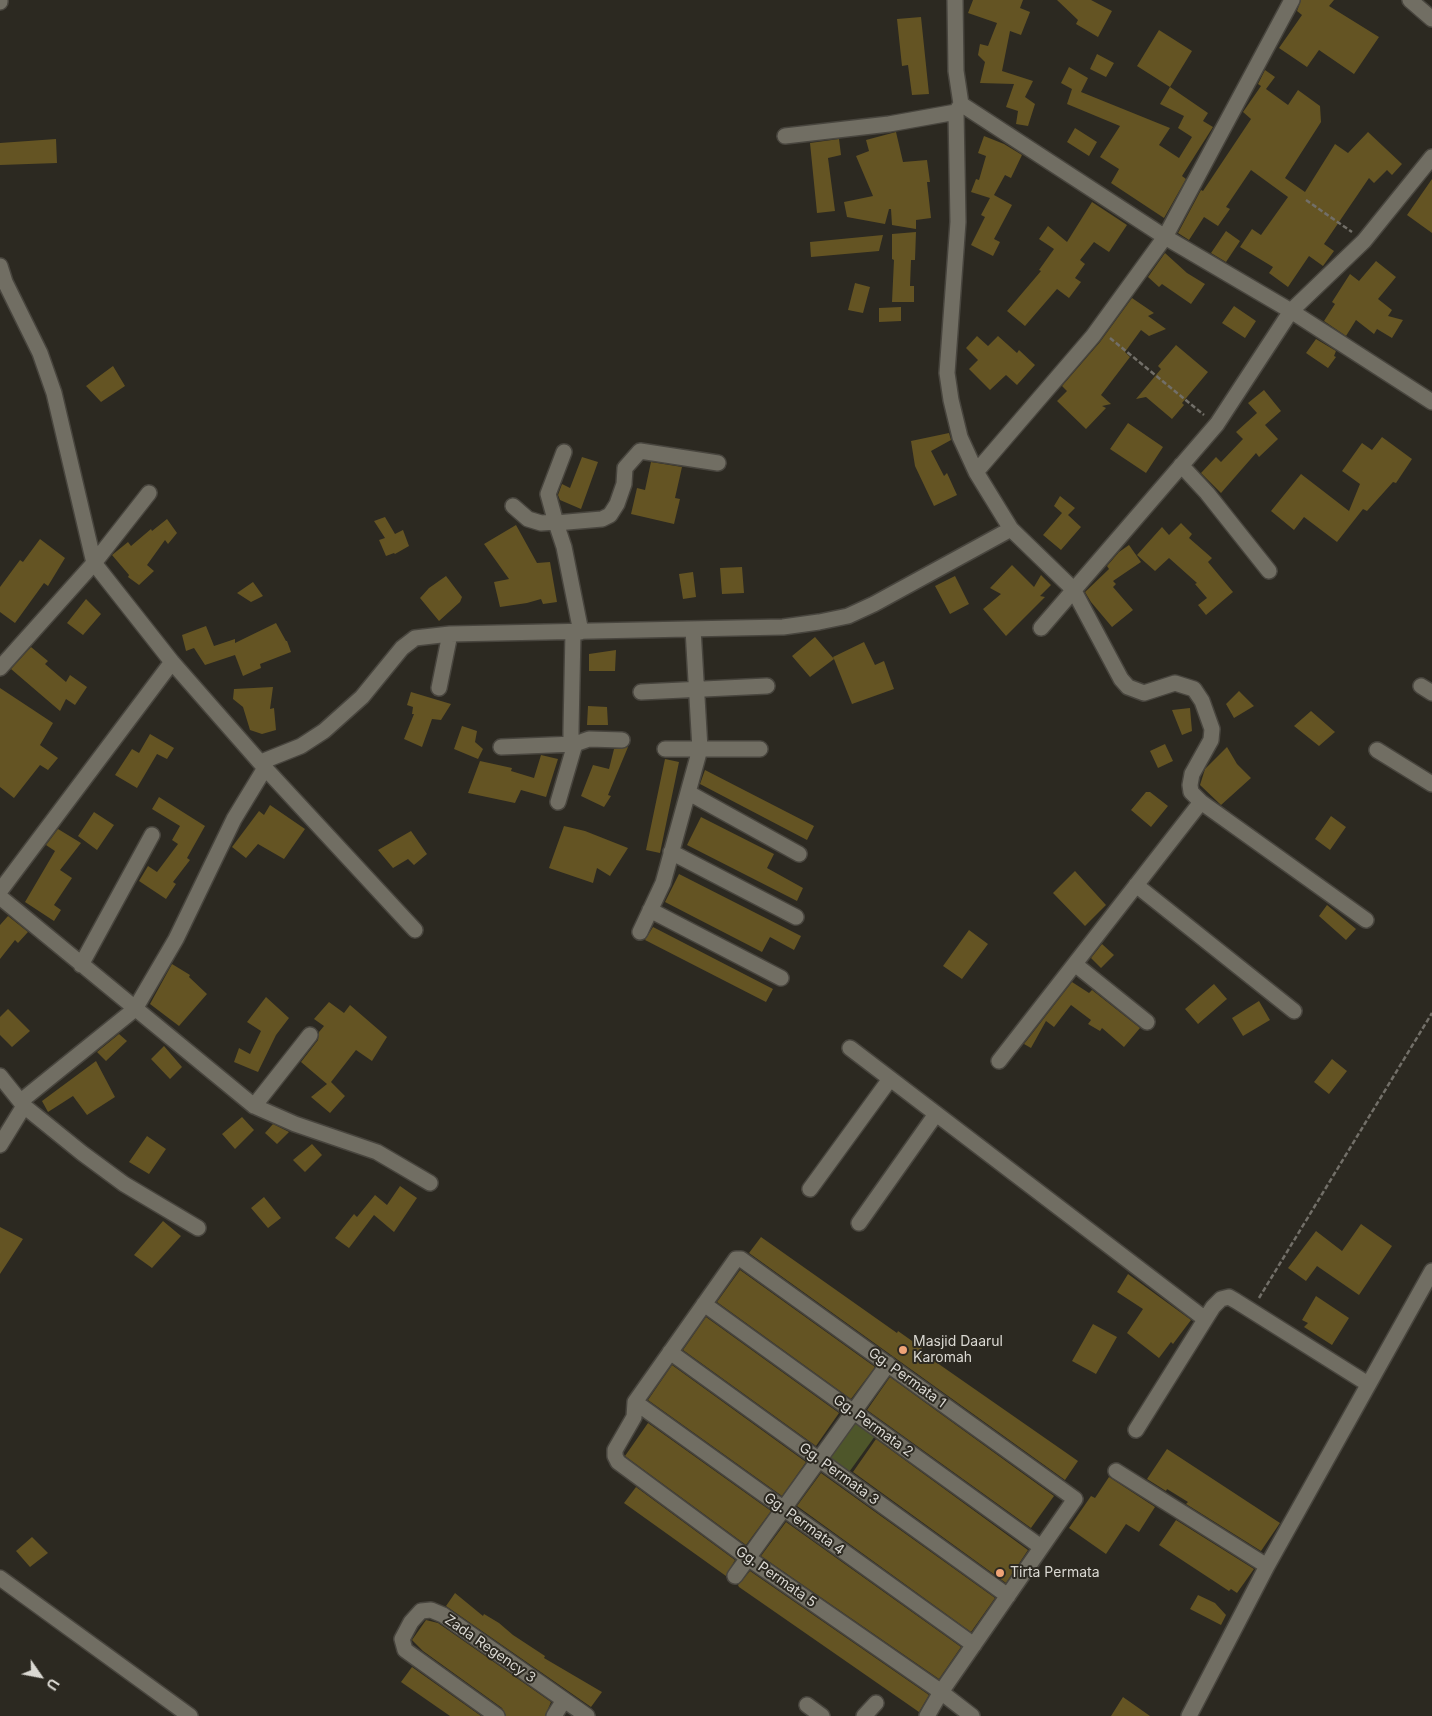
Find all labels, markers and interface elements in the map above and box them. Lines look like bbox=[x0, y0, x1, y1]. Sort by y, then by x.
place label: Masjid Daarul Karomah bbox=[913, 1334, 1003, 1366]
street label: Gg. Permata 1 bbox=[865, 1344, 949, 1412]
marker: Masjid Daarul Karomah bbox=[897, 1344, 909, 1356]
street label: Gg. Permata 2 bbox=[830, 1391, 916, 1461]
street label: Gg. Permata 3 bbox=[796, 1439, 882, 1509]
street label: Gg. Permata 4 bbox=[761, 1489, 847, 1559]
street label: Gg. Permata 5 bbox=[732, 1543, 820, 1611]
place label: Tirta Permata bbox=[1010, 1565, 1100, 1581]
marker: Tirta Permata bbox=[994, 1567, 1006, 1579]
street label: Zada Regency 3 bbox=[441, 1611, 539, 1687]
north arrow bbox=[15, 1651, 65, 1701]
text: U bbox=[43, 1676, 63, 1693]

